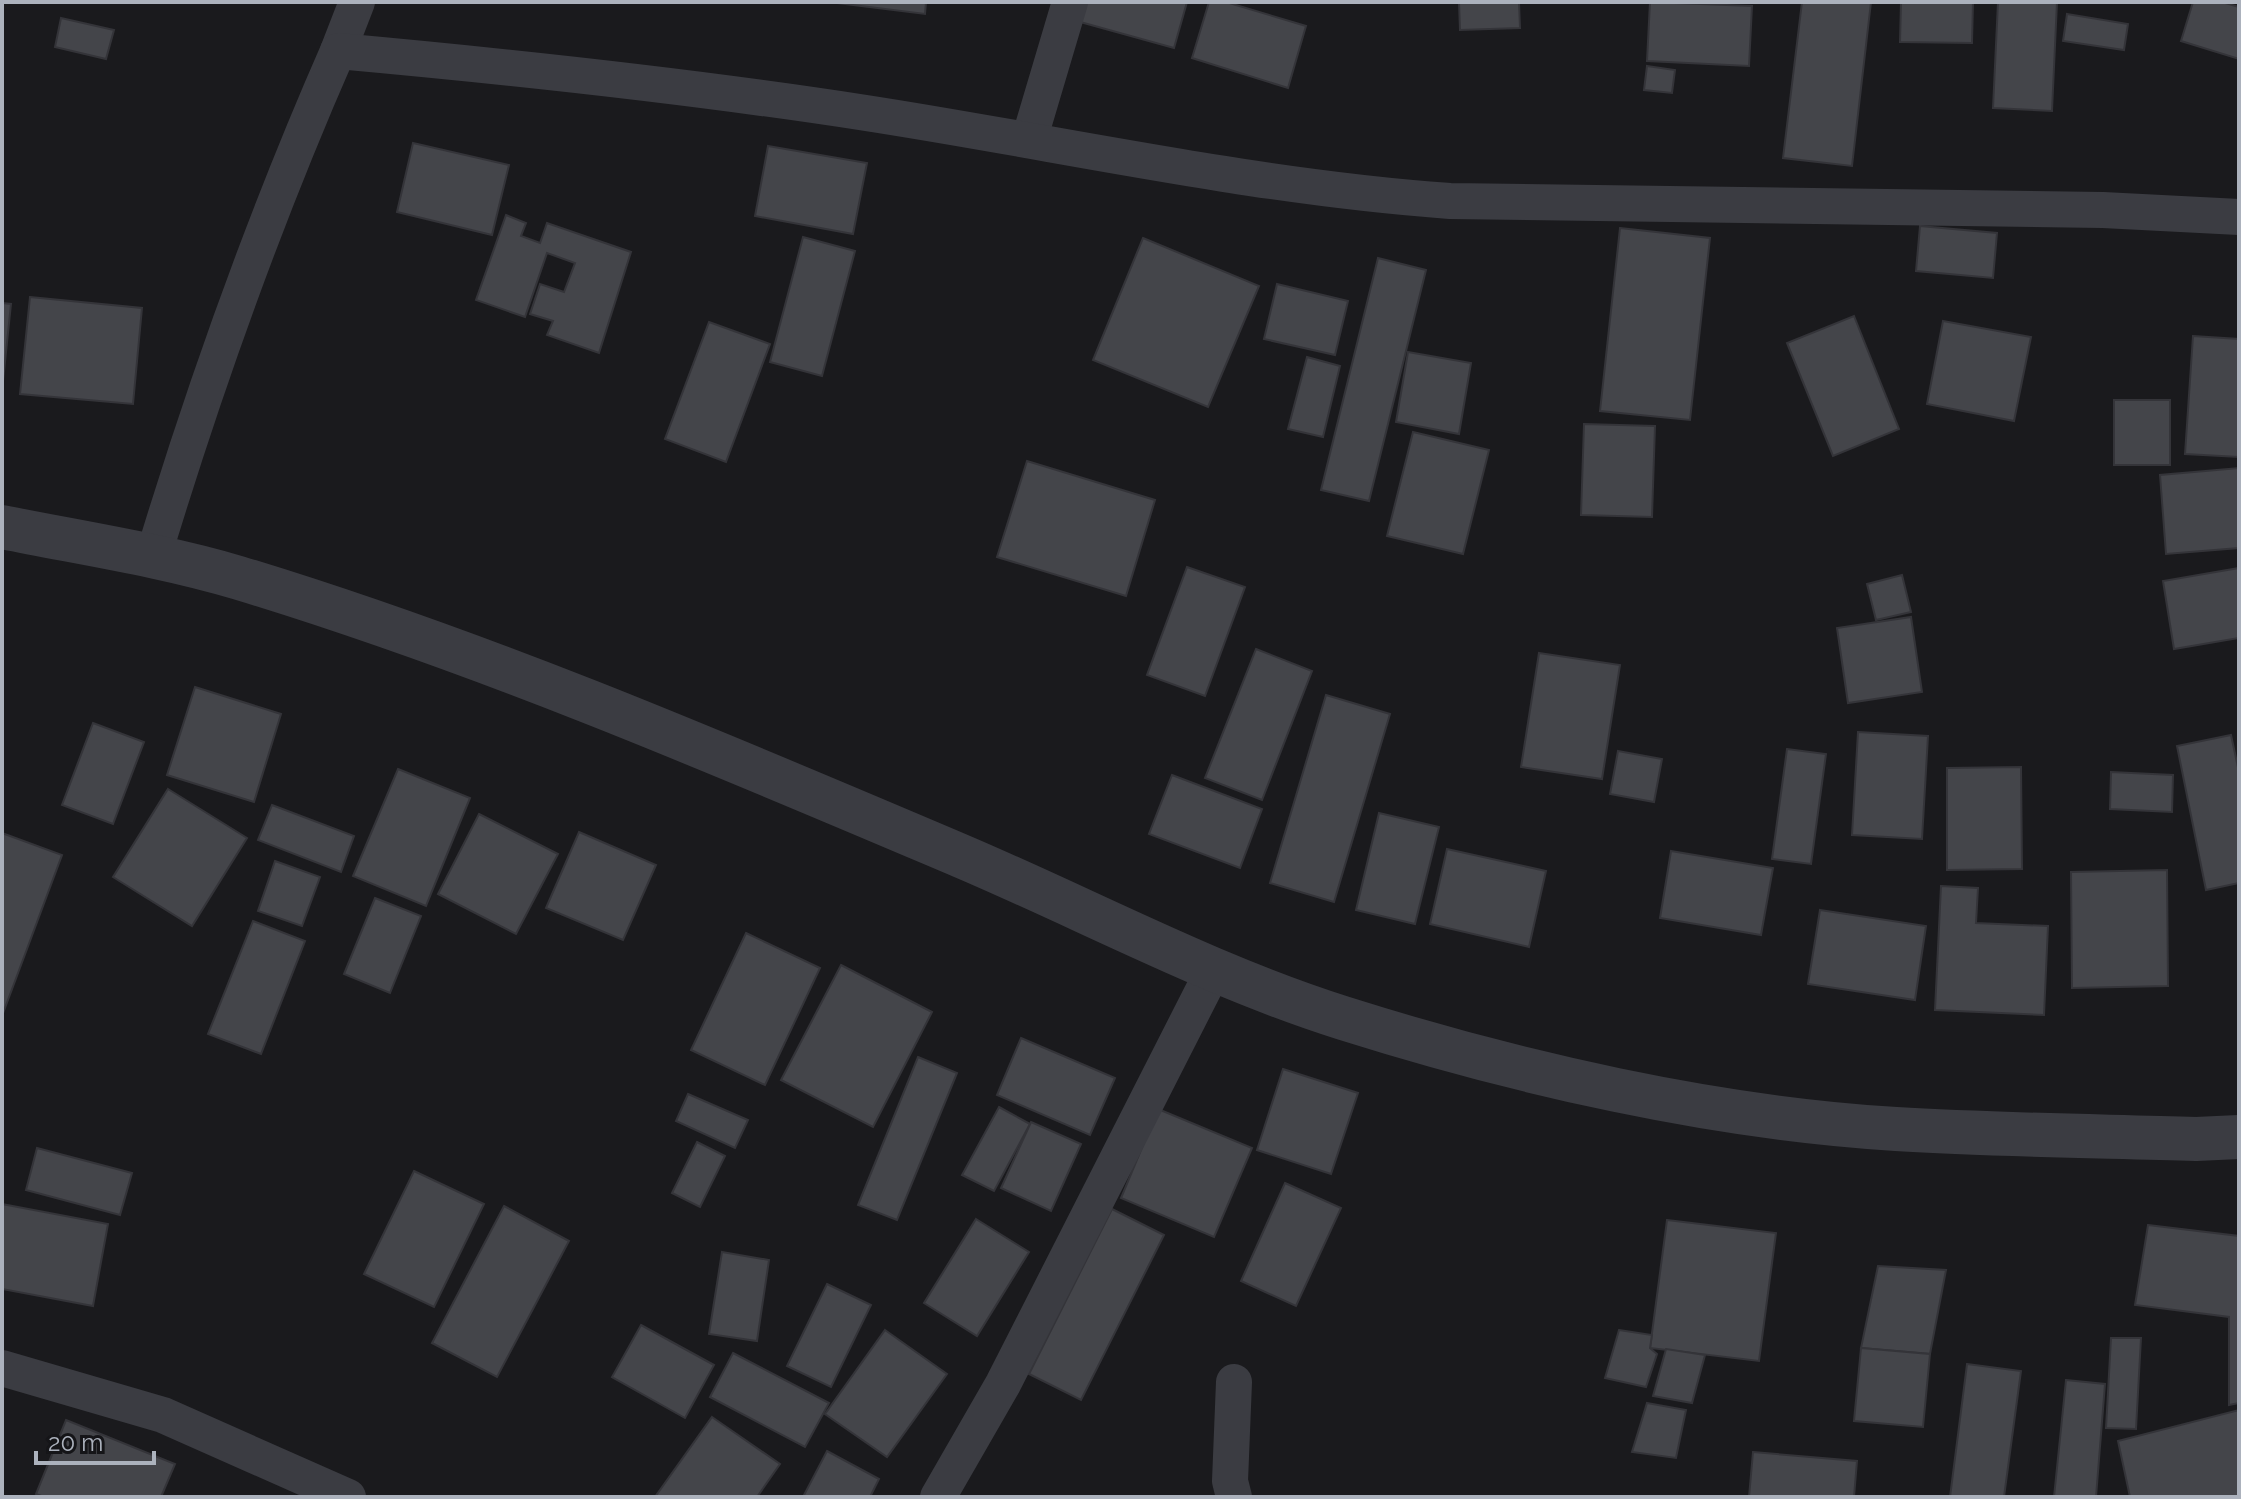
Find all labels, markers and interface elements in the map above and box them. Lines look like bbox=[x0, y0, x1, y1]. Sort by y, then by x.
scale bar bbox=[36, 1415, 154, 1465]
text: 20 m bbox=[48, 1428, 103, 1457]

